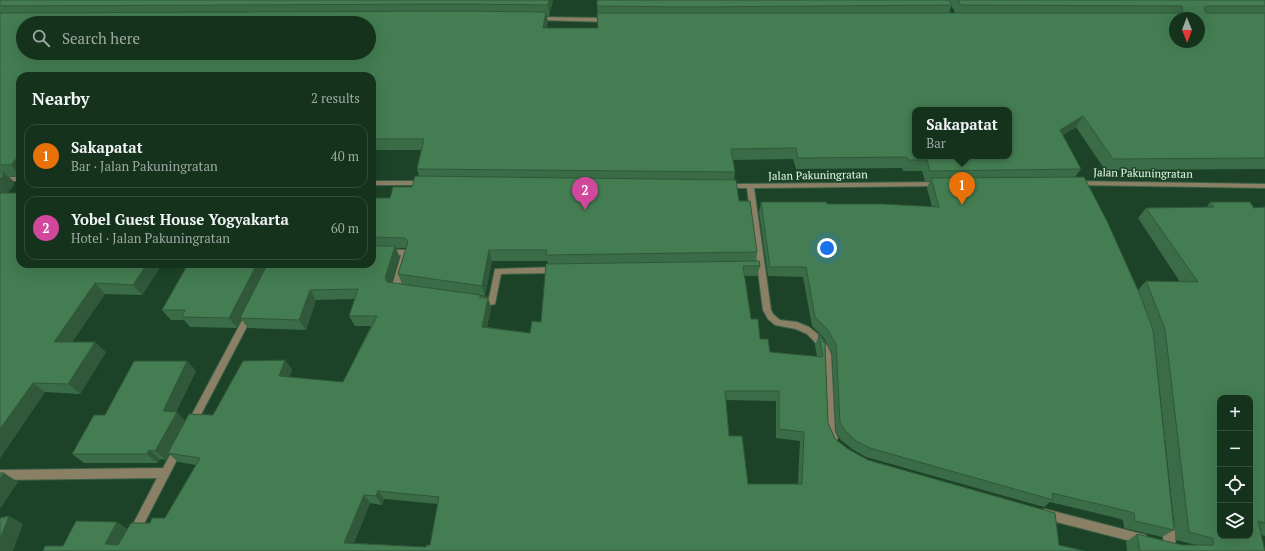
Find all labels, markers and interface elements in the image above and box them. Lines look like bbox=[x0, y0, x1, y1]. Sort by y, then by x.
north arrow bbox=[1169, 12, 1205, 48]
search box bbox=[16, 16, 376, 60]
icon: search bbox=[30, 27, 52, 49]
text: Search here bbox=[62, 28, 140, 48]
text: Nearby bbox=[32, 87, 90, 110]
text: 2 results bbox=[311, 89, 360, 107]
popup bbox=[912, 107, 1012, 159]
text: Sakapatat bbox=[926, 114, 998, 134]
text: Bar bbox=[926, 134, 946, 152]
text: Sakapatat bbox=[71, 137, 143, 157]
text: 1 bbox=[42, 147, 50, 165]
text: 40 m bbox=[331, 147, 359, 165]
text: Bar · Jalan Pakuningratan bbox=[71, 157, 218, 175]
street label: Jalan Pakuningratan bbox=[1093, 165, 1193, 181]
street label: Jalan Pakuningratan bbox=[768, 167, 868, 183]
pin: 1 bbox=[949, 172, 975, 205]
pin: 2 bbox=[572, 177, 598, 210]
text: Yobel Guest House Yogyakarta bbox=[71, 209, 289, 229]
text: 2 bbox=[42, 219, 50, 237]
text: 60 m bbox=[331, 219, 359, 237]
text: Hotel · Jalan Pakuningratan bbox=[71, 229, 230, 247]
your location bbox=[817, 238, 837, 258]
map controls bbox=[1217, 395, 1253, 539]
button: + bbox=[1217, 395, 1253, 431]
button: − bbox=[1217, 431, 1253, 467]
button: locate bbox=[1217, 467, 1253, 503]
button: layers bbox=[1217, 503, 1253, 539]

